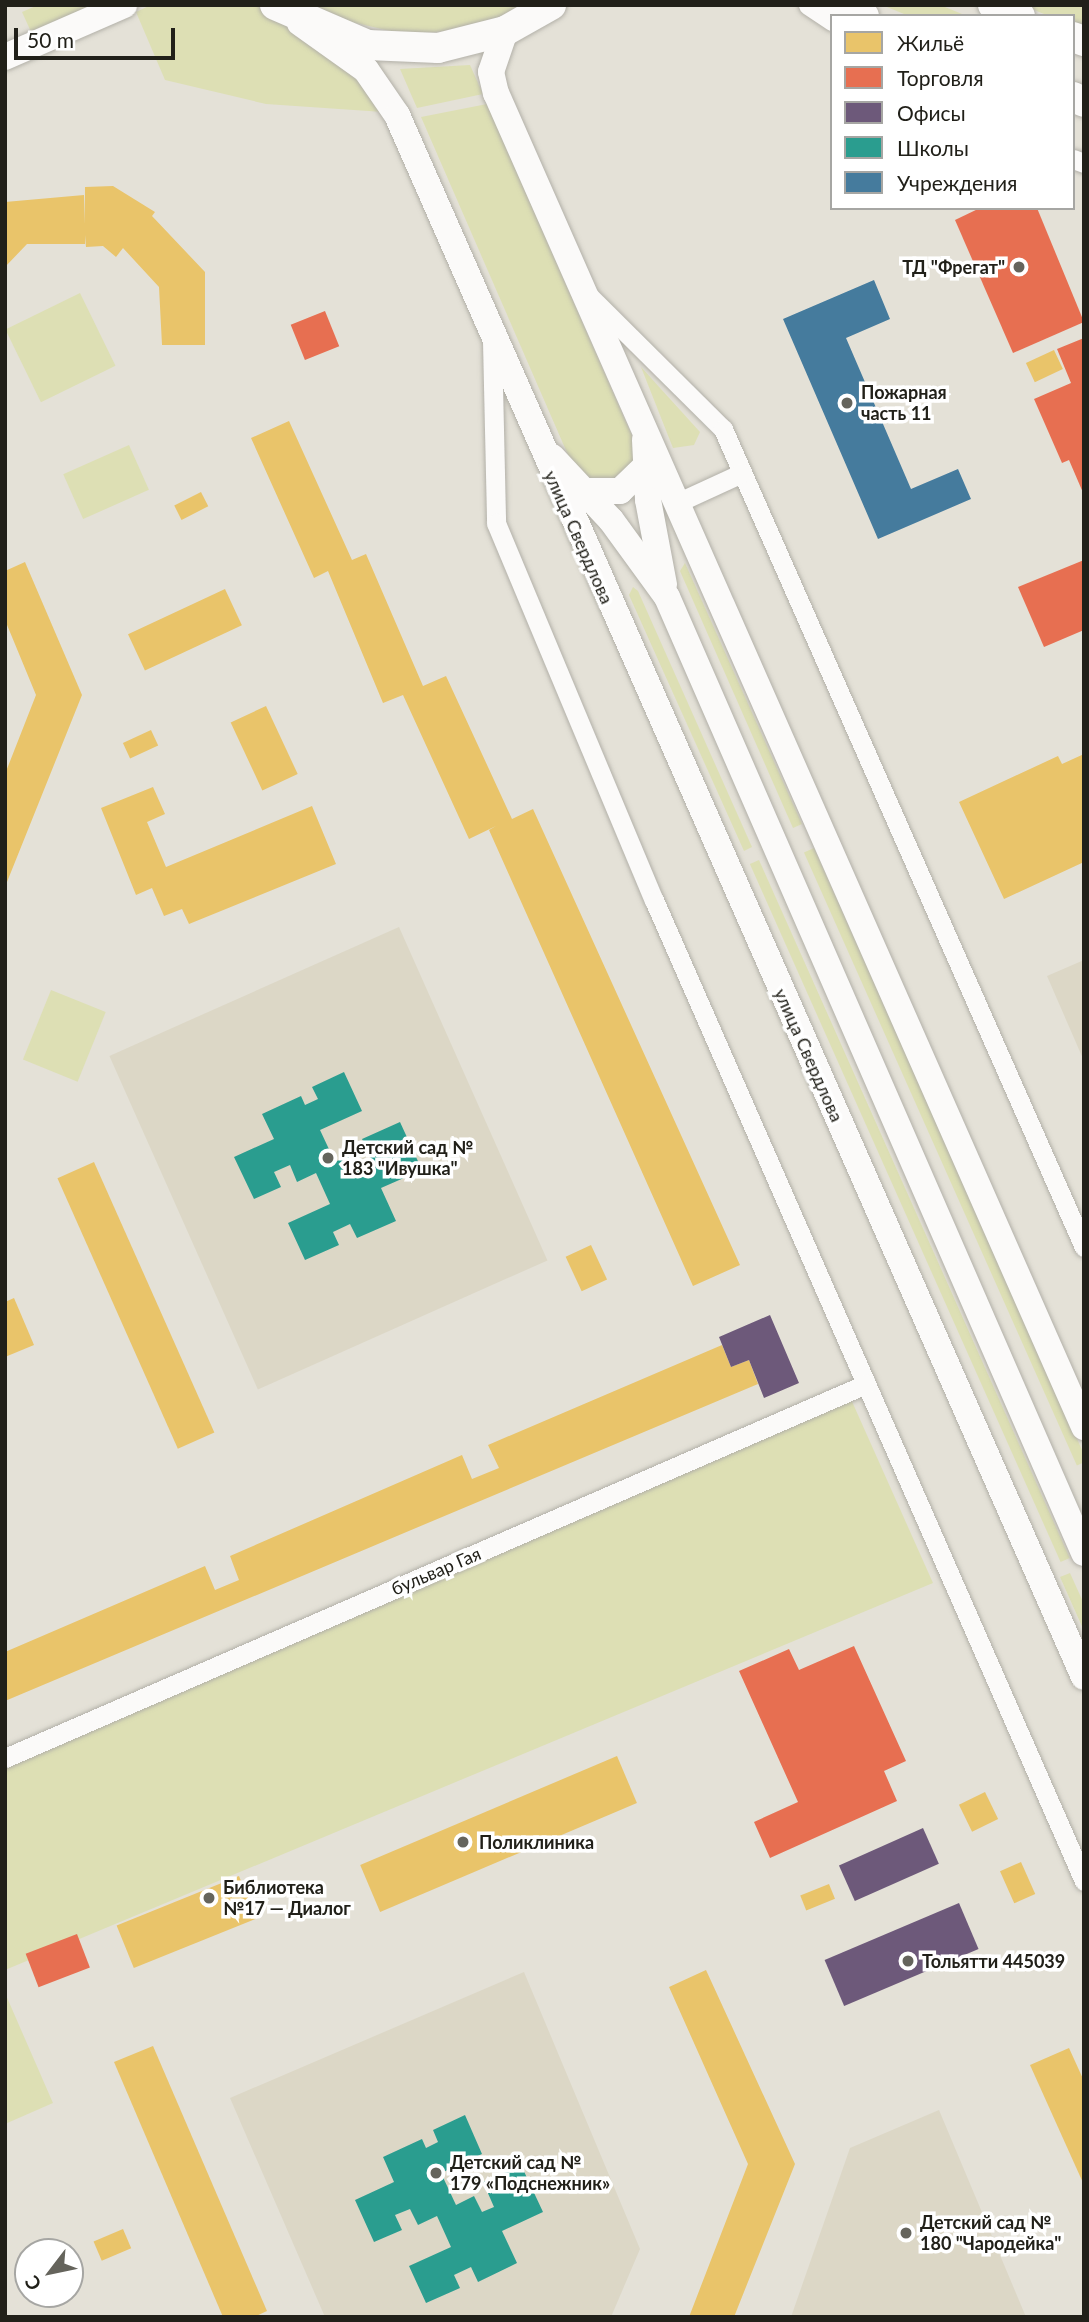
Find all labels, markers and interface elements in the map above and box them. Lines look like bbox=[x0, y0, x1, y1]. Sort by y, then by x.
scale bar bbox=[18, 14, 178, 58]
legend bbox=[830, 14, 1075, 210]
text: 50 m bbox=[27, 27, 74, 52]
text: Жильё bbox=[897, 30, 964, 55]
text: Торговля bbox=[897, 65, 984, 90]
text: Офисы bbox=[897, 100, 966, 125]
text: Школы bbox=[897, 135, 969, 160]
text: Учреждения bbox=[897, 170, 1017, 195]
place label: ТД "Фрегат" bbox=[902, 256, 1005, 278]
marker: ТД "Фрегат" bbox=[1011, 259, 1027, 275]
place label: Пожарная часть 11 bbox=[861, 382, 947, 424]
marker: Пожарная часть 11 bbox=[839, 395, 855, 411]
street label: улица Свердлова bbox=[540, 467, 618, 607]
street label: улица Свердлова bbox=[770, 985, 848, 1125]
place label: Детский сад № 183 "Ивушка" bbox=[342, 1137, 473, 1180]
marker: Детский сад № 183 "Ивушка" bbox=[320, 1150, 336, 1166]
street label: бульвар Гая bbox=[388, 1542, 484, 1600]
place label: Поликлиника bbox=[479, 1831, 594, 1853]
marker: Поликлиника bbox=[453, 1832, 473, 1852]
place label: Библиотека №17 — Диалог bbox=[223, 1877, 351, 1920]
marker: Библиотека №17 — Диалог bbox=[201, 1890, 217, 1906]
place label: Тольятти 445039 bbox=[922, 1950, 1065, 1972]
marker: Тольятти 445039 bbox=[900, 1953, 916, 1969]
place label: Детский сад № 179 «Подснежник» bbox=[450, 2152, 610, 2194]
marker: Детский сад № 179 «Подснежник» bbox=[428, 2165, 444, 2181]
place label: Детский сад № 180 "Чародейка" bbox=[920, 2212, 1061, 2254]
marker: Детский сад № 180 "Чародейка" bbox=[898, 2225, 914, 2241]
north arrow bbox=[14, 2238, 84, 2308]
text: С bbox=[19, 2272, 46, 2295]

